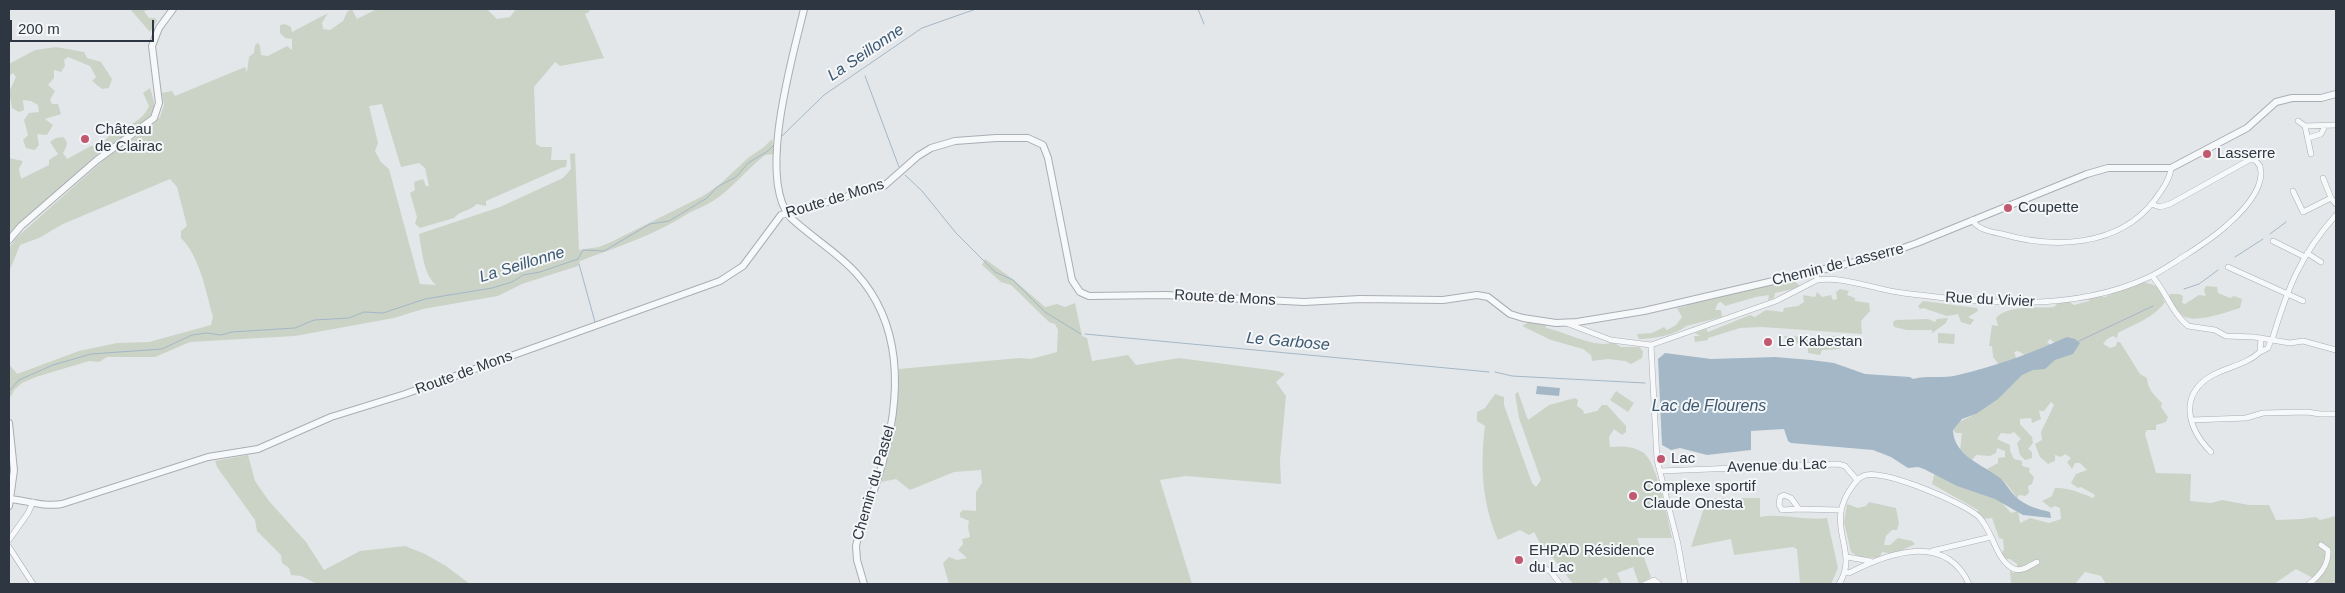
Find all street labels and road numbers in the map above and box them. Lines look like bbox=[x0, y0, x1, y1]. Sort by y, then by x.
street label: Route de Mons bbox=[784, 176, 886, 222]
street label: Chemin de Lasserre bbox=[1770, 240, 1906, 290]
street label: Route de Mons bbox=[1174, 286, 1276, 310]
street label: Rue du Vivier bbox=[1945, 289, 2035, 311]
street label: Route de Mons bbox=[413, 347, 515, 399]
street label: Chemin du Pastel bbox=[849, 424, 899, 542]
street label: Avenue du Lac bbox=[1727, 455, 1827, 477]

